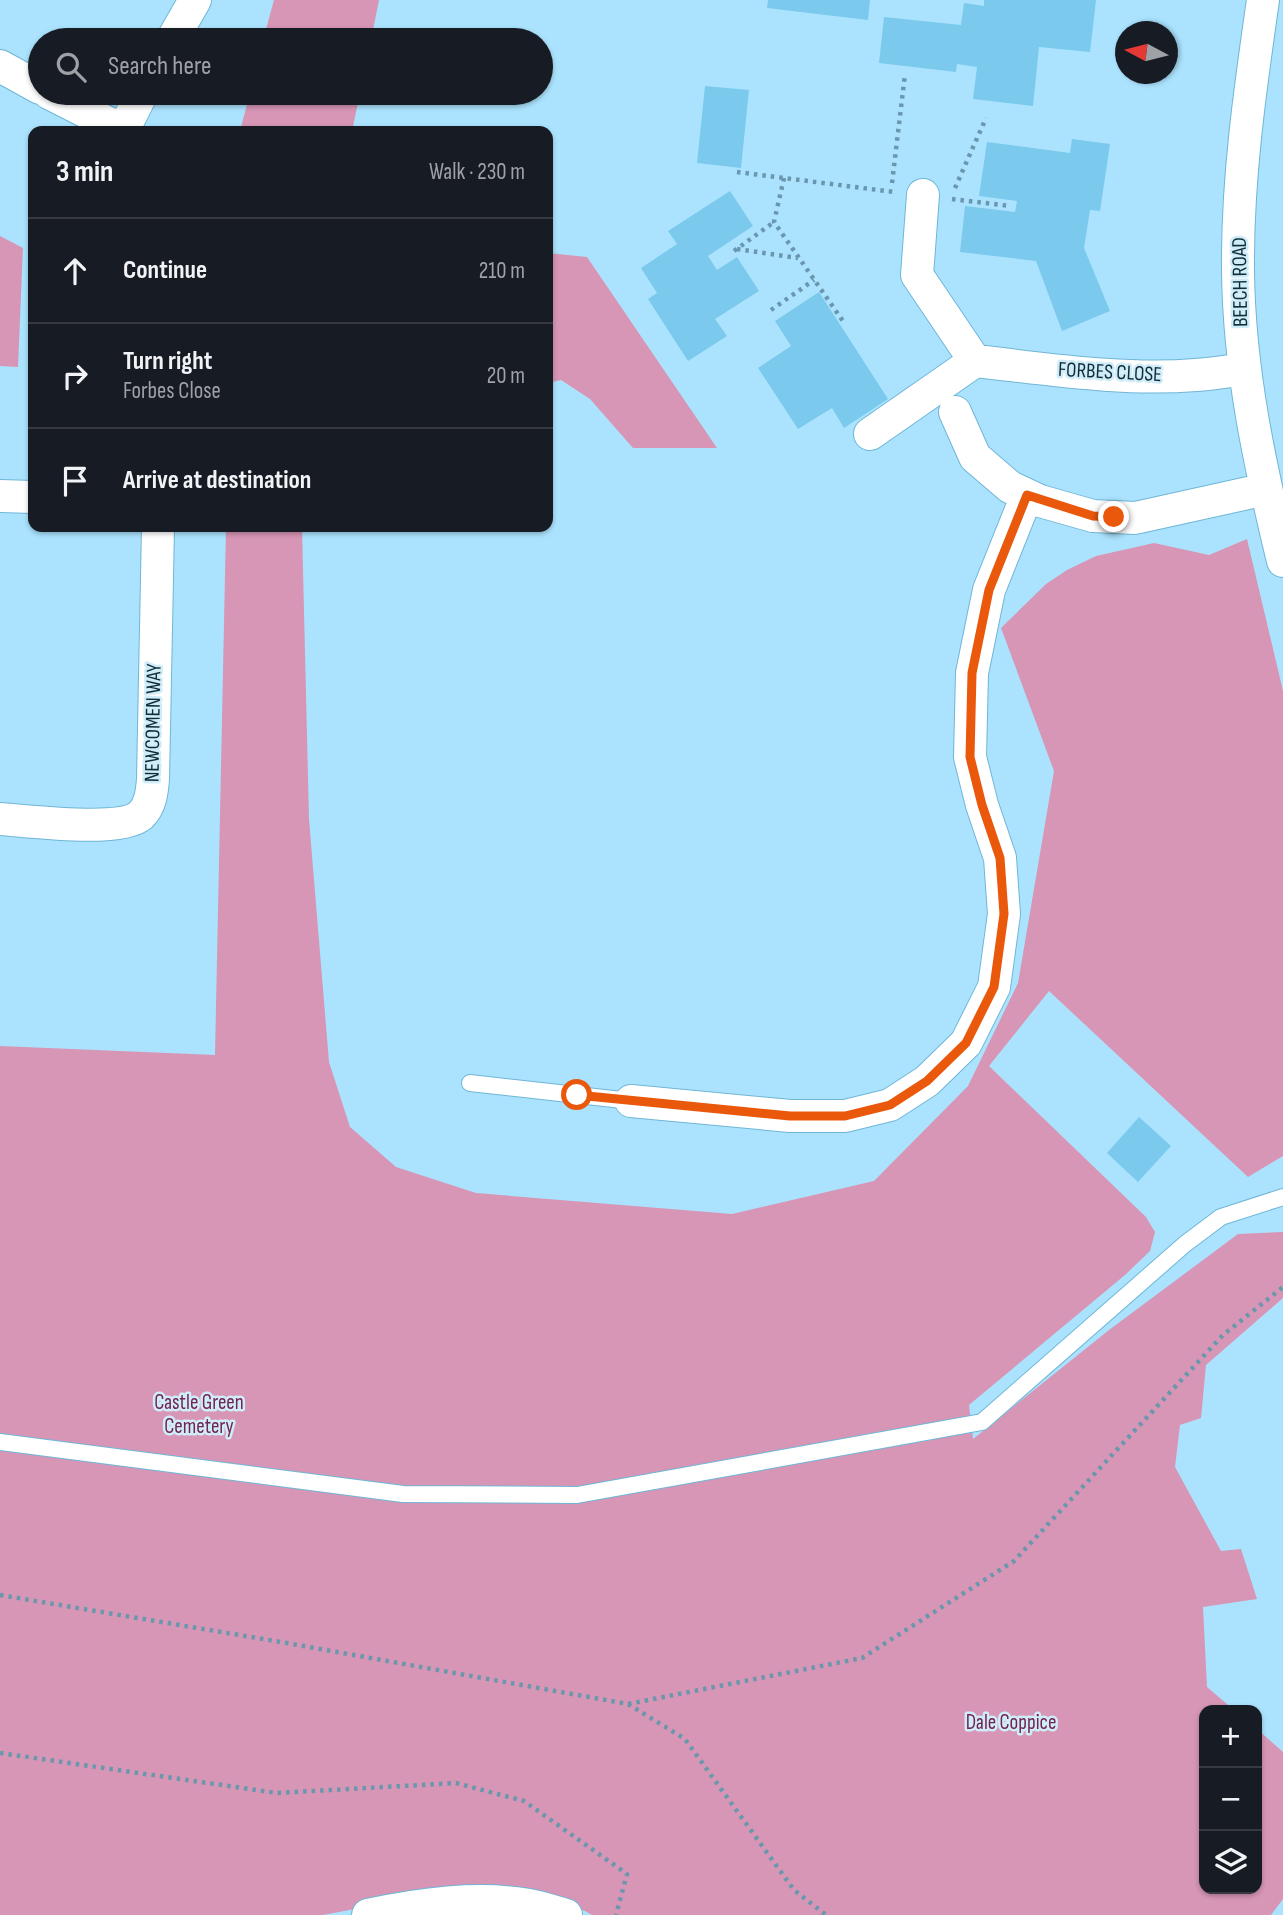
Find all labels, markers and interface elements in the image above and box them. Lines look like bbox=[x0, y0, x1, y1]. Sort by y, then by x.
north arrow bbox=[1115, 21, 1178, 84]
search box bbox=[28, 28, 553, 105]
icon: search bbox=[52, 48, 90, 86]
text: Search here bbox=[108, 51, 211, 82]
text: 3 min bbox=[56, 154, 113, 190]
text: Walk · 230 m bbox=[429, 158, 525, 186]
street label: BEECH ROAD bbox=[1227, 237, 1253, 327]
icon: ahead bbox=[56, 252, 94, 290]
text: Continue bbox=[123, 255, 207, 286]
text: 210 m bbox=[479, 257, 525, 285]
text: Turn right bbox=[123, 346, 212, 377]
icon: right bbox=[56, 357, 94, 395]
street label: FORBES CLOSE bbox=[1058, 357, 1162, 387]
text: 20 m bbox=[487, 362, 525, 390]
text: Forbes Close bbox=[123, 377, 221, 405]
icon: arrive bbox=[56, 462, 94, 500]
text: Arrive at destination bbox=[123, 465, 311, 496]
route end bbox=[1098, 501, 1129, 532]
street label: NEWCOMEN WAY bbox=[139, 663, 167, 782]
route start bbox=[561, 1079, 592, 1110]
park label: Castle Green Cemetery bbox=[154, 1390, 244, 1439]
map controls bbox=[1199, 1705, 1262, 1894]
button: + bbox=[1199, 1705, 1262, 1768]
park label: Dale Coppice bbox=[966, 1710, 1056, 1735]
button: − bbox=[1199, 1768, 1262, 1831]
button: layers bbox=[1199, 1831, 1262, 1894]

